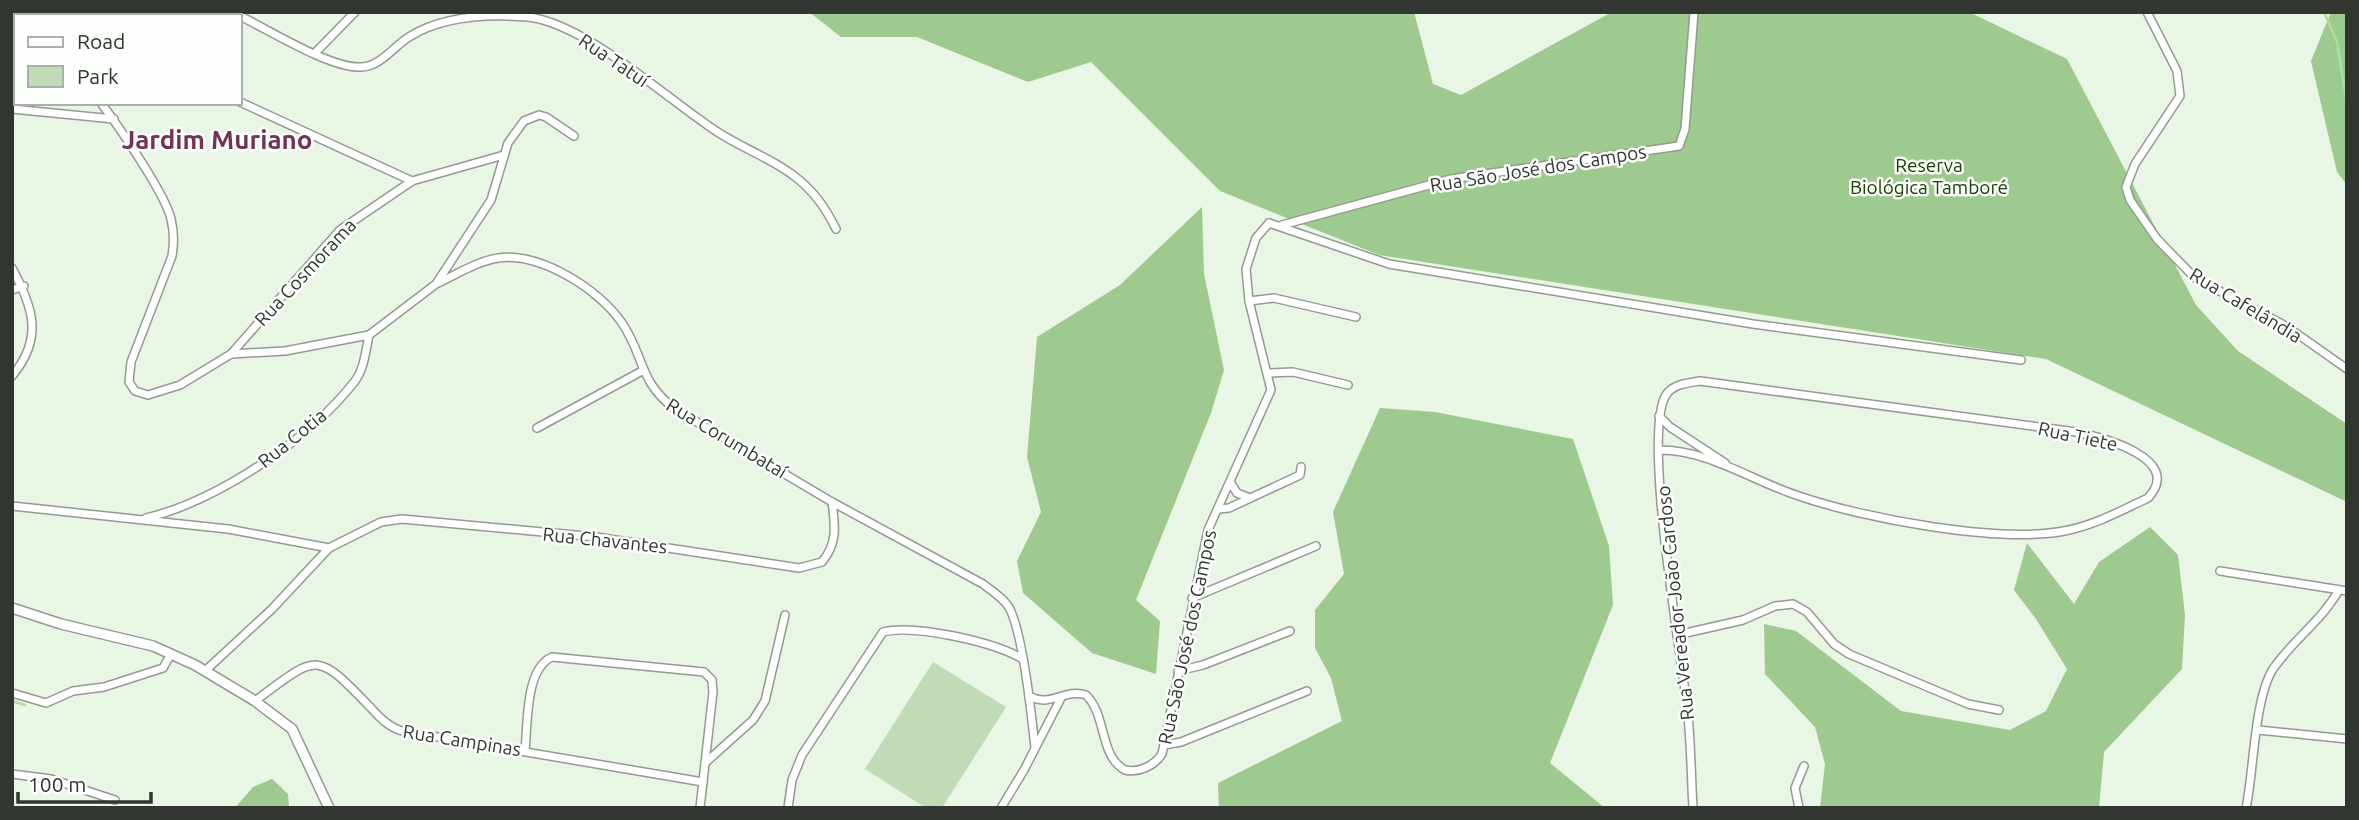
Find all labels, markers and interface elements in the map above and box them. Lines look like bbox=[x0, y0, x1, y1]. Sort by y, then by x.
legend bbox=[14, 14, 242, 105]
text: Road bbox=[77, 29, 125, 53]
street label: Rua Tatuí bbox=[575, 29, 653, 92]
text: Park bbox=[77, 64, 119, 88]
district label: Jardim Muriano bbox=[122, 125, 312, 154]
street label: Rua São José dos Campos bbox=[1428, 140, 1648, 196]
park label: Reserva Biológica Tamboré bbox=[1850, 154, 2008, 198]
street label: Rua Cosmorama bbox=[250, 214, 360, 330]
street label: Rua Cafelândia bbox=[2186, 263, 2306, 347]
street label: Rua Corumbataí bbox=[663, 393, 792, 483]
street label: Rua Cotia bbox=[253, 404, 331, 472]
street label: Rua Tiete bbox=[2036, 417, 2120, 455]
street label: Rua Vereador João Cardoso bbox=[1652, 485, 1698, 721]
street label: Rua Chavantes bbox=[542, 523, 668, 557]
street label: Rua São José dos Campos bbox=[1154, 528, 1220, 746]
street label: Rua Campinas bbox=[401, 720, 523, 760]
scale bar bbox=[18, 760, 150, 804]
text: 100 m bbox=[28, 772, 86, 796]

